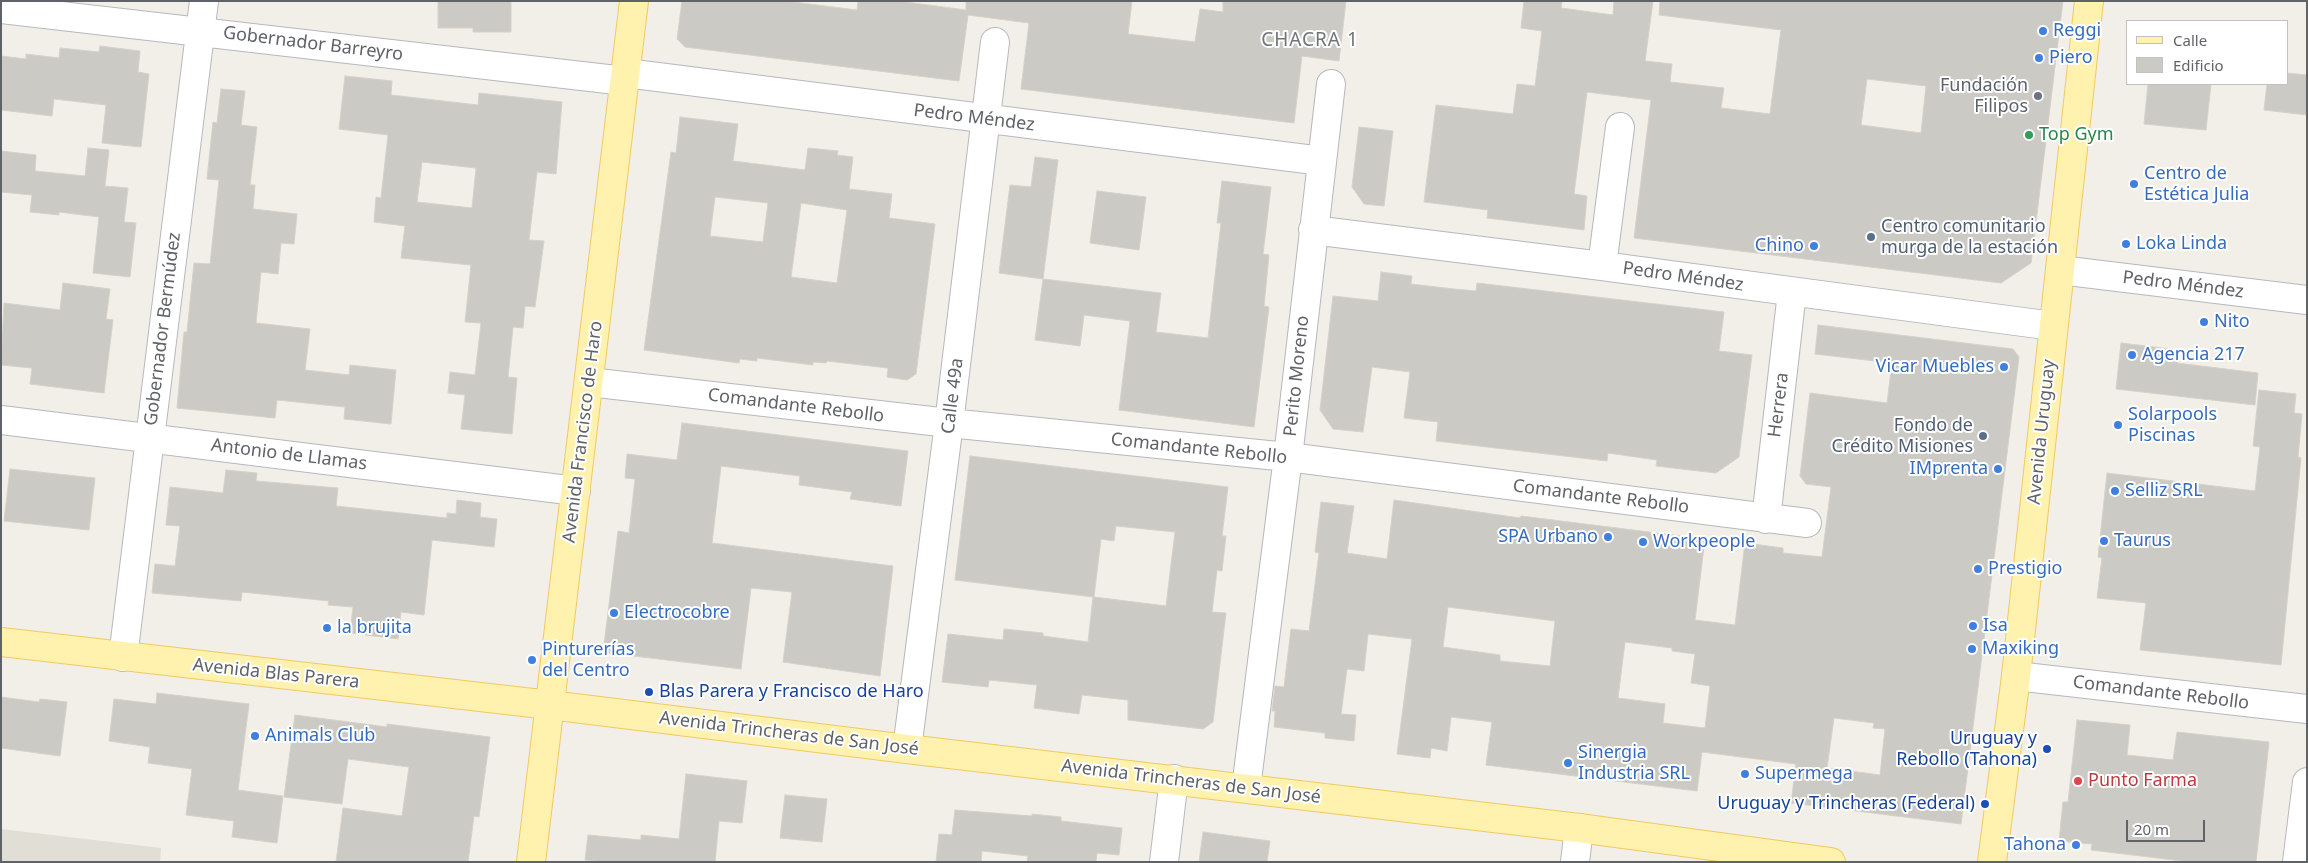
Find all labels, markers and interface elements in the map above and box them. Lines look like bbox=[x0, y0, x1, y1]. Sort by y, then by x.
place label: Reggi bbox=[2053, 20, 2101, 42]
legend bbox=[2126, 20, 2288, 85]
street label: Gobernador Barreyro bbox=[222, 22, 404, 66]
marker: Reggi bbox=[2037, 25, 2049, 37]
district label: CHACRA 1 bbox=[1260, 30, 1360, 52]
text: Calle bbox=[2173, 30, 2207, 50]
place label: Piero bbox=[2049, 47, 2093, 69]
marker: Piero bbox=[2033, 52, 2045, 64]
text: Edificio bbox=[2173, 55, 2224, 75]
place label: Fundación Filipos bbox=[1940, 75, 2028, 118]
marker: Fundación Filipos bbox=[2032, 90, 2044, 102]
street label: Pedro Méndez bbox=[912, 100, 1036, 136]
place label: Top Gym bbox=[2039, 124, 2114, 146]
marker: Top Gym bbox=[2023, 129, 2035, 141]
place label: Centro de Estética Julia bbox=[2144, 163, 2249, 205]
marker: Centro de Estética Julia bbox=[2128, 178, 2140, 190]
place label: Centro comunitario murga de la estación bbox=[1881, 216, 2058, 258]
street label: Gobernador Bermúdez bbox=[140, 231, 186, 427]
marker: Centro comunitario murga de la estación bbox=[1865, 231, 1877, 243]
place label: Loka Linda bbox=[2136, 233, 2227, 255]
place label: Chino bbox=[1755, 235, 1804, 257]
marker: Loka Linda bbox=[2120, 238, 2132, 250]
marker: Chino bbox=[1808, 240, 1820, 252]
street label: Pedro Méndez bbox=[1621, 258, 1745, 296]
street label: Pedro Méndez bbox=[2121, 267, 2245, 303]
place label: Nito bbox=[2214, 311, 2250, 333]
street label: Perito Moreno bbox=[1280, 314, 1314, 438]
marker: Nito bbox=[2198, 316, 2210, 328]
street label: Avenida Francisco de Haro bbox=[559, 320, 607, 544]
place label: Agencia 217 bbox=[2142, 344, 2245, 366]
marker: Agencia 217 bbox=[2126, 349, 2138, 361]
place label: Vicar Muebles bbox=[1876, 356, 1994, 378]
street label: Calle 49a bbox=[938, 357, 968, 435]
street label: Avenida Uruguay bbox=[2024, 358, 2060, 506]
marker: Vicar Muebles bbox=[1998, 361, 2010, 373]
street label: Herrera bbox=[1764, 371, 1794, 439]
street label: Comandante Rebollo bbox=[707, 384, 885, 428]
place label: Solarpools Piscinas bbox=[2128, 404, 2217, 446]
place label: Fondo de Crédito Misiones bbox=[1832, 415, 1973, 458]
marker: Solarpools Piscinas bbox=[2112, 419, 2124, 431]
street label: Comandante Rebollo bbox=[1110, 429, 1288, 469]
marker: Fondo de Crédito Misiones bbox=[1977, 430, 1989, 442]
street label: Antonio de Llamas bbox=[210, 435, 368, 475]
place label: IMprenta bbox=[1910, 458, 1988, 480]
marker: IMprenta bbox=[1992, 463, 2004, 475]
street label: Comandante Rebollo bbox=[1512, 475, 1690, 519]
place label: Selliz SRL bbox=[2125, 480, 2203, 502]
marker: Selliz SRL bbox=[2109, 485, 2121, 497]
place label: SPA Urbano bbox=[1498, 526, 1598, 548]
place label: Taurus bbox=[2114, 530, 2171, 552]
marker: SPA Urbano bbox=[1602, 531, 1614, 543]
place label: Workpeople bbox=[1653, 531, 1755, 553]
marker: Taurus bbox=[2098, 535, 2110, 547]
marker: Workpeople bbox=[1637, 536, 1649, 548]
place label: Prestigio bbox=[1988, 558, 2062, 580]
marker: Prestigio bbox=[1972, 563, 1984, 575]
place label: Electrocobre bbox=[624, 602, 730, 624]
marker: Electrocobre bbox=[608, 607, 620, 619]
place label: Isa bbox=[1983, 615, 2008, 637]
place label: la brujita bbox=[337, 617, 412, 639]
marker: Isa bbox=[1967, 620, 1979, 632]
marker: la brujita bbox=[321, 622, 333, 634]
place label: Maxiking bbox=[1982, 638, 2059, 660]
place label: Pinturerías del Centro bbox=[542, 639, 634, 682]
marker: Maxiking bbox=[1966, 643, 1978, 655]
marker: Pinturerías del Centro bbox=[526, 654, 538, 666]
street label: Avenida Blas Parera bbox=[192, 655, 360, 693]
street label: Comandante Rebollo bbox=[2072, 671, 2250, 715]
place label: Blas Parera y Francisco de Haro bbox=[659, 681, 924, 703]
marker: Blas Parera y Francisco de Haro bbox=[643, 686, 655, 698]
street label: Avenida Trincheras de San José bbox=[658, 707, 920, 761]
place label: Animals Club bbox=[265, 725, 375, 747]
place label: Uruguay y Rebollo (Tahona) bbox=[1896, 728, 2037, 771]
marker: Animals Club bbox=[249, 730, 261, 742]
place label: Sinergia Industria SRL bbox=[1578, 742, 1690, 784]
marker: Uruguay y Rebollo (Tahona) bbox=[2041, 743, 2053, 755]
street label: Avenida Trincheras de San José bbox=[1060, 755, 1322, 809]
marker: Sinergia Industria SRL bbox=[1562, 757, 1574, 769]
place label: Supermega bbox=[1755, 763, 1853, 785]
marker: Supermega bbox=[1739, 768, 1751, 780]
place label: Punto Farma bbox=[2088, 770, 2197, 792]
marker: Punto Farma bbox=[2072, 775, 2084, 787]
place label: Uruguay y Trincheras (Federal) bbox=[1717, 793, 1975, 815]
marker: Uruguay y Trincheras (Federal) bbox=[1979, 798, 1991, 810]
scale bar bbox=[2128, 810, 2207, 842]
text: 20 m bbox=[2134, 819, 2169, 839]
place label: Tahona bbox=[2004, 834, 2066, 856]
marker: Tahona bbox=[2070, 839, 2082, 851]

